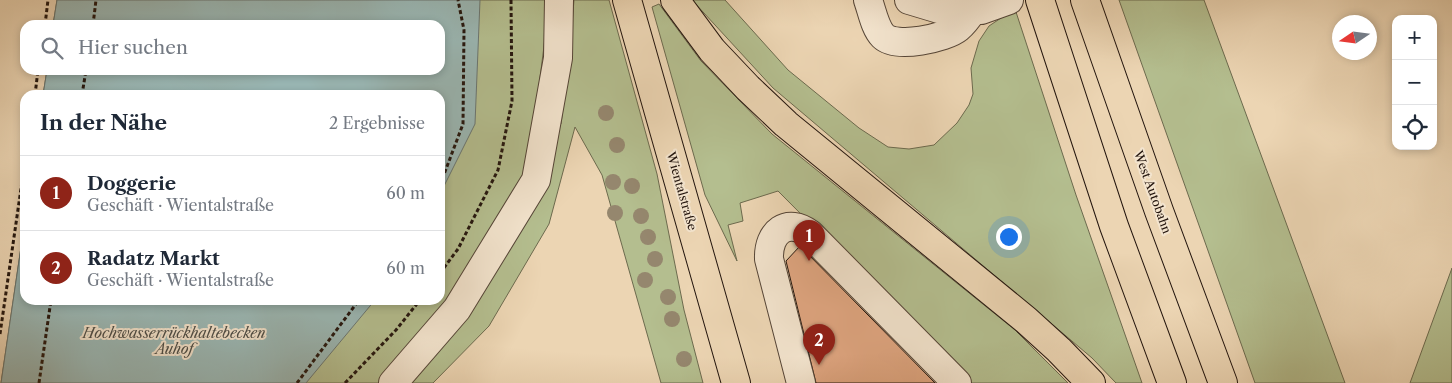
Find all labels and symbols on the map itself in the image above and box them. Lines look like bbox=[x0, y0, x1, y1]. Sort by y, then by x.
north arrow bbox=[1332, 15, 1377, 60]
street label: West Autobahn bbox=[1131, 147, 1175, 236]
street label: Wientalstraße bbox=[663, 149, 700, 232]
pin: 1 bbox=[793, 220, 825, 261]
your location bbox=[996, 224, 1022, 250]
water label: Hochwasserrückhaltebecken Auhof bbox=[82, 324, 265, 358]
pin: 2 bbox=[803, 324, 835, 365]

